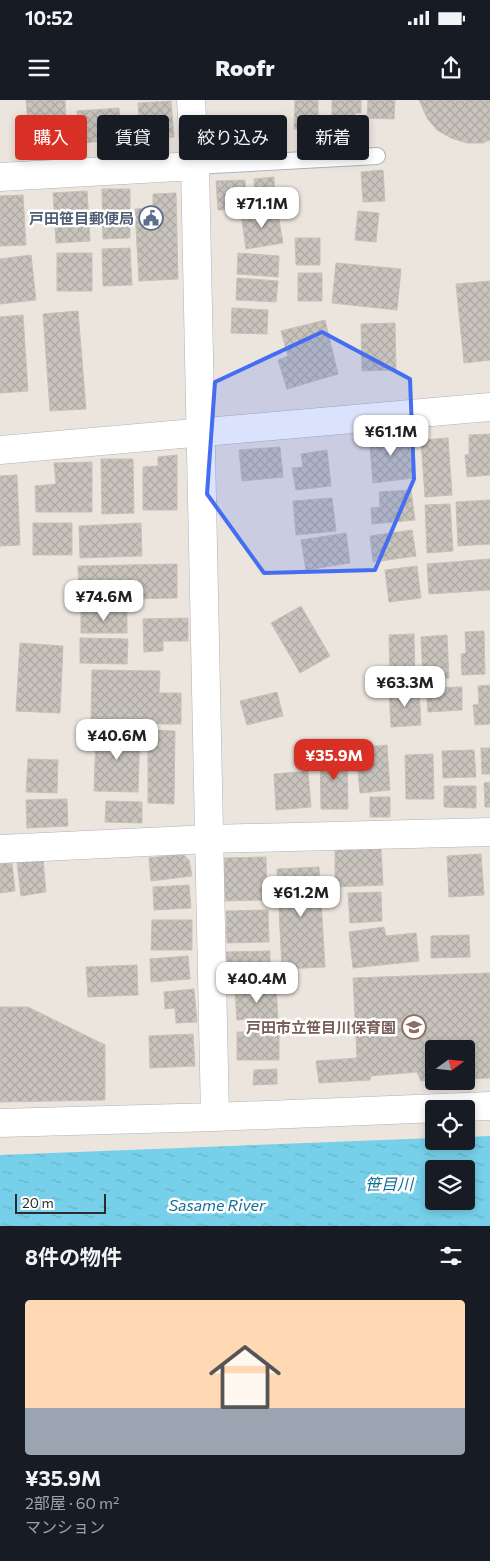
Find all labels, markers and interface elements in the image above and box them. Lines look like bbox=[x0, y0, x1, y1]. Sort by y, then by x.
text: 10:52 bbox=[25, 6, 73, 29]
icon: menu bbox=[25, 54, 53, 82]
text: Roofr bbox=[215, 54, 275, 81]
icon: share bbox=[437, 54, 465, 82]
chip: 購入 bbox=[15, 115, 87, 160]
chip: 賃貸 bbox=[97, 115, 169, 160]
chip: 絞り込み bbox=[179, 115, 287, 160]
chip: 新着 bbox=[297, 115, 369, 160]
pin: ¥71.1M bbox=[221, 186, 303, 229]
text: ¥71.1M bbox=[236, 193, 288, 212]
public building icon: 戸田笹目郵便局 bbox=[138, 205, 164, 231]
place label: 戸田笹目郵便局 bbox=[29, 209, 134, 227]
pin: ¥61.1M bbox=[350, 414, 432, 457]
text: ¥61.1M bbox=[364, 421, 418, 440]
pin: ¥74.6M bbox=[63, 580, 145, 622]
text: ¥74.6M bbox=[75, 586, 133, 605]
pin: ¥63.3M bbox=[364, 666, 446, 708]
text: ¥63.3M bbox=[376, 672, 434, 691]
pin: ¥40.6M bbox=[76, 718, 158, 761]
text: ¥40.6M bbox=[87, 725, 147, 744]
pin: ¥35.9M bbox=[293, 738, 375, 781]
text: ¥35.9M bbox=[305, 745, 363, 764]
pin: ¥61.2M bbox=[260, 876, 342, 918]
text: ¥61.2M bbox=[273, 882, 329, 901]
pin: ¥40.4M bbox=[216, 962, 298, 1004]
text: ¥40.4M bbox=[227, 968, 287, 987]
school or university icon: 戸田市立笹目川保育園 bbox=[401, 1014, 427, 1040]
place label: 戸田市立笹目川保育園 bbox=[246, 1018, 396, 1036]
north arrow bbox=[425, 1040, 475, 1090]
map controls bbox=[425, 1040, 475, 1210]
button: locate bbox=[425, 1100, 475, 1150]
button: layers bbox=[425, 1160, 475, 1210]
water label: 笹目川 bbox=[365, 1174, 415, 1193]
scale bar bbox=[15, 1191, 106, 1214]
text: 20 m bbox=[22, 1194, 54, 1211]
water label: Sasame River bbox=[169, 1195, 266, 1214]
icon: filters bbox=[437, 1242, 465, 1270]
text: 8件の物件 bbox=[25, 1244, 122, 1269]
icon: home bbox=[200, 1332, 290, 1422]
text: ¥35.9M bbox=[25, 1465, 101, 1490]
text: 2部屋 · 60 m² bbox=[25, 1493, 119, 1512]
text: マンション bbox=[25, 1517, 105, 1536]

